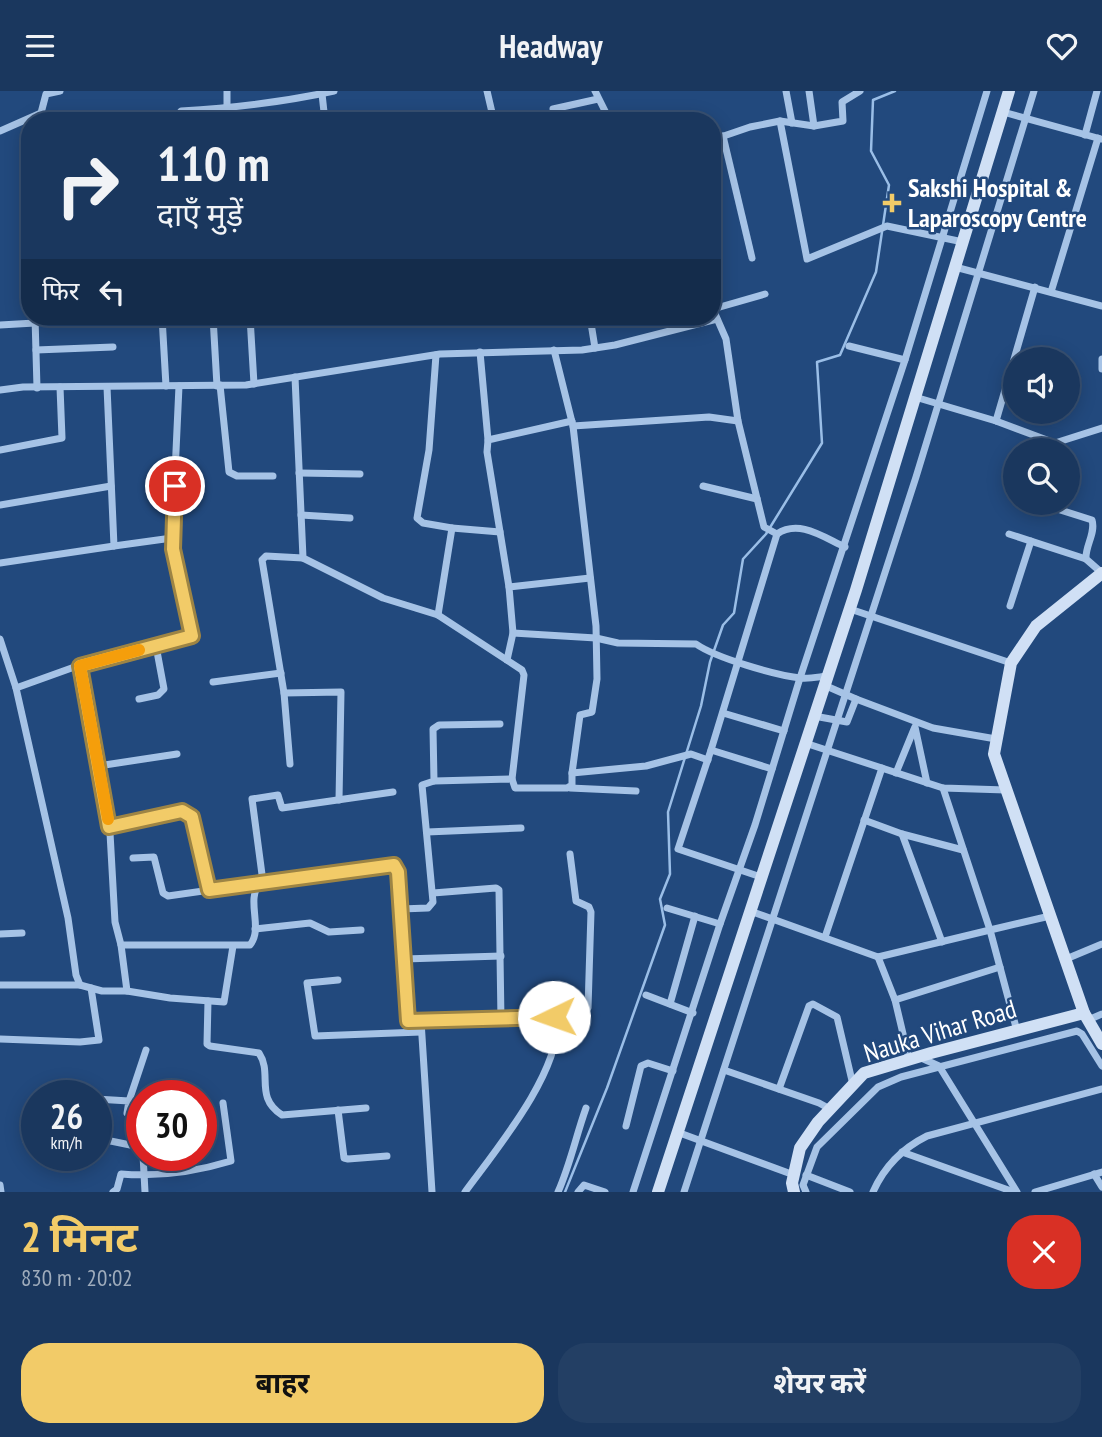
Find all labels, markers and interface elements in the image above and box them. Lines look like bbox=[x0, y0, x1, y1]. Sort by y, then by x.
text: Headway bbox=[499, 25, 603, 67]
icon: menu bbox=[21, 27, 59, 65]
icon: heart bbox=[1043, 27, 1081, 65]
text: 110 m bbox=[157, 131, 270, 195]
icon: right bbox=[42, 140, 133, 231]
place label: Sakshi Hospital & Laparoscopy Centre bbox=[908, 171, 1087, 234]
text: दाएँ मुड़ें bbox=[157, 193, 243, 235]
marker: Sakshi Hospital & Laparoscopy Centre bbox=[882, 193, 902, 213]
icon: left bbox=[93, 273, 131, 311]
text: फिर bbox=[42, 274, 79, 307]
map controls bbox=[1003, 347, 1080, 515]
button: sound bbox=[1003, 347, 1080, 424]
button: search bbox=[1003, 438, 1080, 515]
pin bbox=[145, 456, 205, 516]
icon: arrive bbox=[156, 467, 194, 505]
position arrow bbox=[517, 980, 591, 1054]
street label: Nauka Vihar Road bbox=[860, 992, 1020, 1069]
speed limit sign: 30 bbox=[126, 1080, 217, 1171]
text: 26 bbox=[50, 1093, 83, 1139]
text: km/h bbox=[51, 1131, 82, 1154]
text: 2 मिनट bbox=[21, 1209, 138, 1264]
button: close bbox=[1007, 1215, 1081, 1289]
text: 830 m · 20:02 bbox=[21, 1263, 133, 1292]
button: बाहर bbox=[21, 1343, 544, 1423]
button: शेयर करें bbox=[558, 1343, 1081, 1423]

